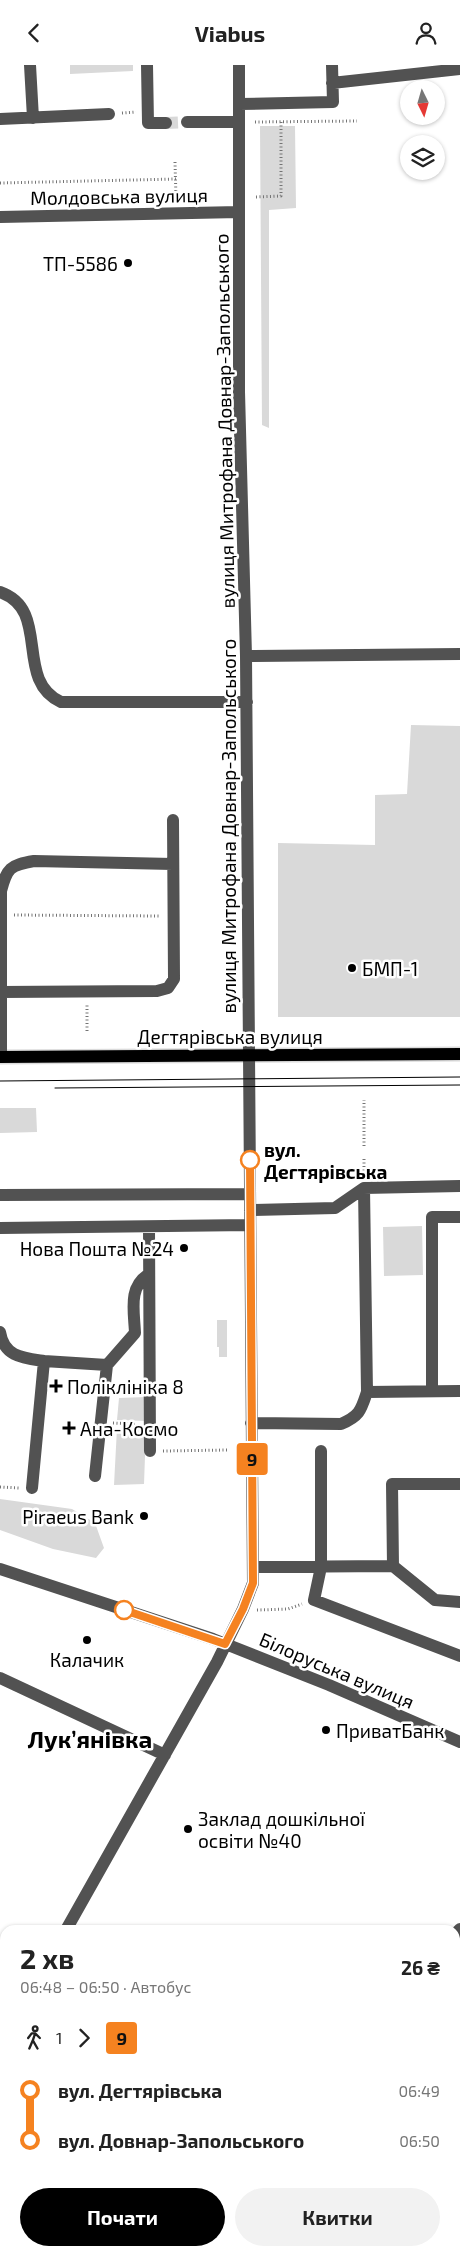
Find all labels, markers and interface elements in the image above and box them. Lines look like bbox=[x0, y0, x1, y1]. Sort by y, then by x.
icon: back bbox=[20, 19, 48, 47]
icon: person bbox=[412, 19, 440, 47]
text: Viabus bbox=[195, 20, 265, 46]
north arrow bbox=[400, 80, 445, 125]
map controls bbox=[400, 80, 445, 180]
button: layers bbox=[400, 135, 445, 180]
street label: Молдовська вулиця bbox=[30, 183, 208, 210]
street label: вулиця Митрофана Довнар-Запольського bbox=[209, 233, 240, 609]
place label: ТП-5586 bbox=[43, 252, 118, 275]
marker: ТП-5586 bbox=[122, 257, 134, 269]
street label: вулиця Митрофана Довнар-Запольського bbox=[217, 639, 241, 1013]
place label: БМП-1 bbox=[362, 957, 418, 980]
marker: БМП-1 bbox=[346, 962, 358, 974]
street label: Дегтярівська вулиця bbox=[137, 1025, 323, 1049]
place label: вул. Дегтярівська bbox=[264, 1138, 387, 1183]
marker: вул. Дегтярівська bbox=[240, 1150, 260, 1170]
place label: Нова Пошта №24 bbox=[20, 1237, 174, 1260]
marker: Нова Пошта №24 bbox=[178, 1242, 190, 1254]
place label: Поліклініка 8 bbox=[67, 1375, 184, 1398]
marker: Поліклініка 8 bbox=[49, 1379, 63, 1393]
place label: Ана-Космо bbox=[80, 1417, 178, 1440]
marker: Ана-Космо bbox=[62, 1421, 76, 1435]
line badge: 9 bbox=[236, 1443, 268, 1475]
text: 9 bbox=[247, 1448, 257, 1470]
place label: Piraeus Bank bbox=[22, 1505, 134, 1528]
marker: Piraeus Bank bbox=[138, 1510, 150, 1522]
unlabelled marker bbox=[114, 1600, 134, 1620]
street label: Білоруська вулиця bbox=[256, 1627, 418, 1714]
marker: Калачик bbox=[81, 1634, 93, 1646]
place label: Калачик bbox=[50, 1648, 124, 1671]
place label: ПриватБанк bbox=[336, 1719, 444, 1742]
district label: Лукʼянівка bbox=[28, 1724, 152, 1753]
marker: ПриватБанк bbox=[320, 1724, 332, 1736]
place label: Заклад дошкільної освіти №40 bbox=[198, 1807, 365, 1852]
marker: Заклад дошкільної освіти №40 bbox=[182, 1823, 194, 1835]
text: 2 хв bbox=[20, 1941, 74, 1975]
text: 26 ₴ bbox=[401, 1956, 440, 1979]
text: 06:48 – 06:50 · Автобус bbox=[20, 1977, 191, 1996]
icon: walk bbox=[20, 2024, 48, 2052]
icon: forward bbox=[70, 2024, 98, 2052]
text: 9 bbox=[116, 2027, 127, 2049]
text: 1 bbox=[56, 2028, 62, 2047]
text: вул. Дегтярівська bbox=[58, 2079, 222, 2102]
text: 06:49 bbox=[398, 2081, 440, 2100]
text: вул. Довнар-Запольського bbox=[58, 2129, 304, 2152]
text: 06:50 bbox=[399, 2131, 440, 2150]
button: Почати bbox=[20, 2188, 225, 2246]
button: Квитки bbox=[235, 2188, 440, 2246]

